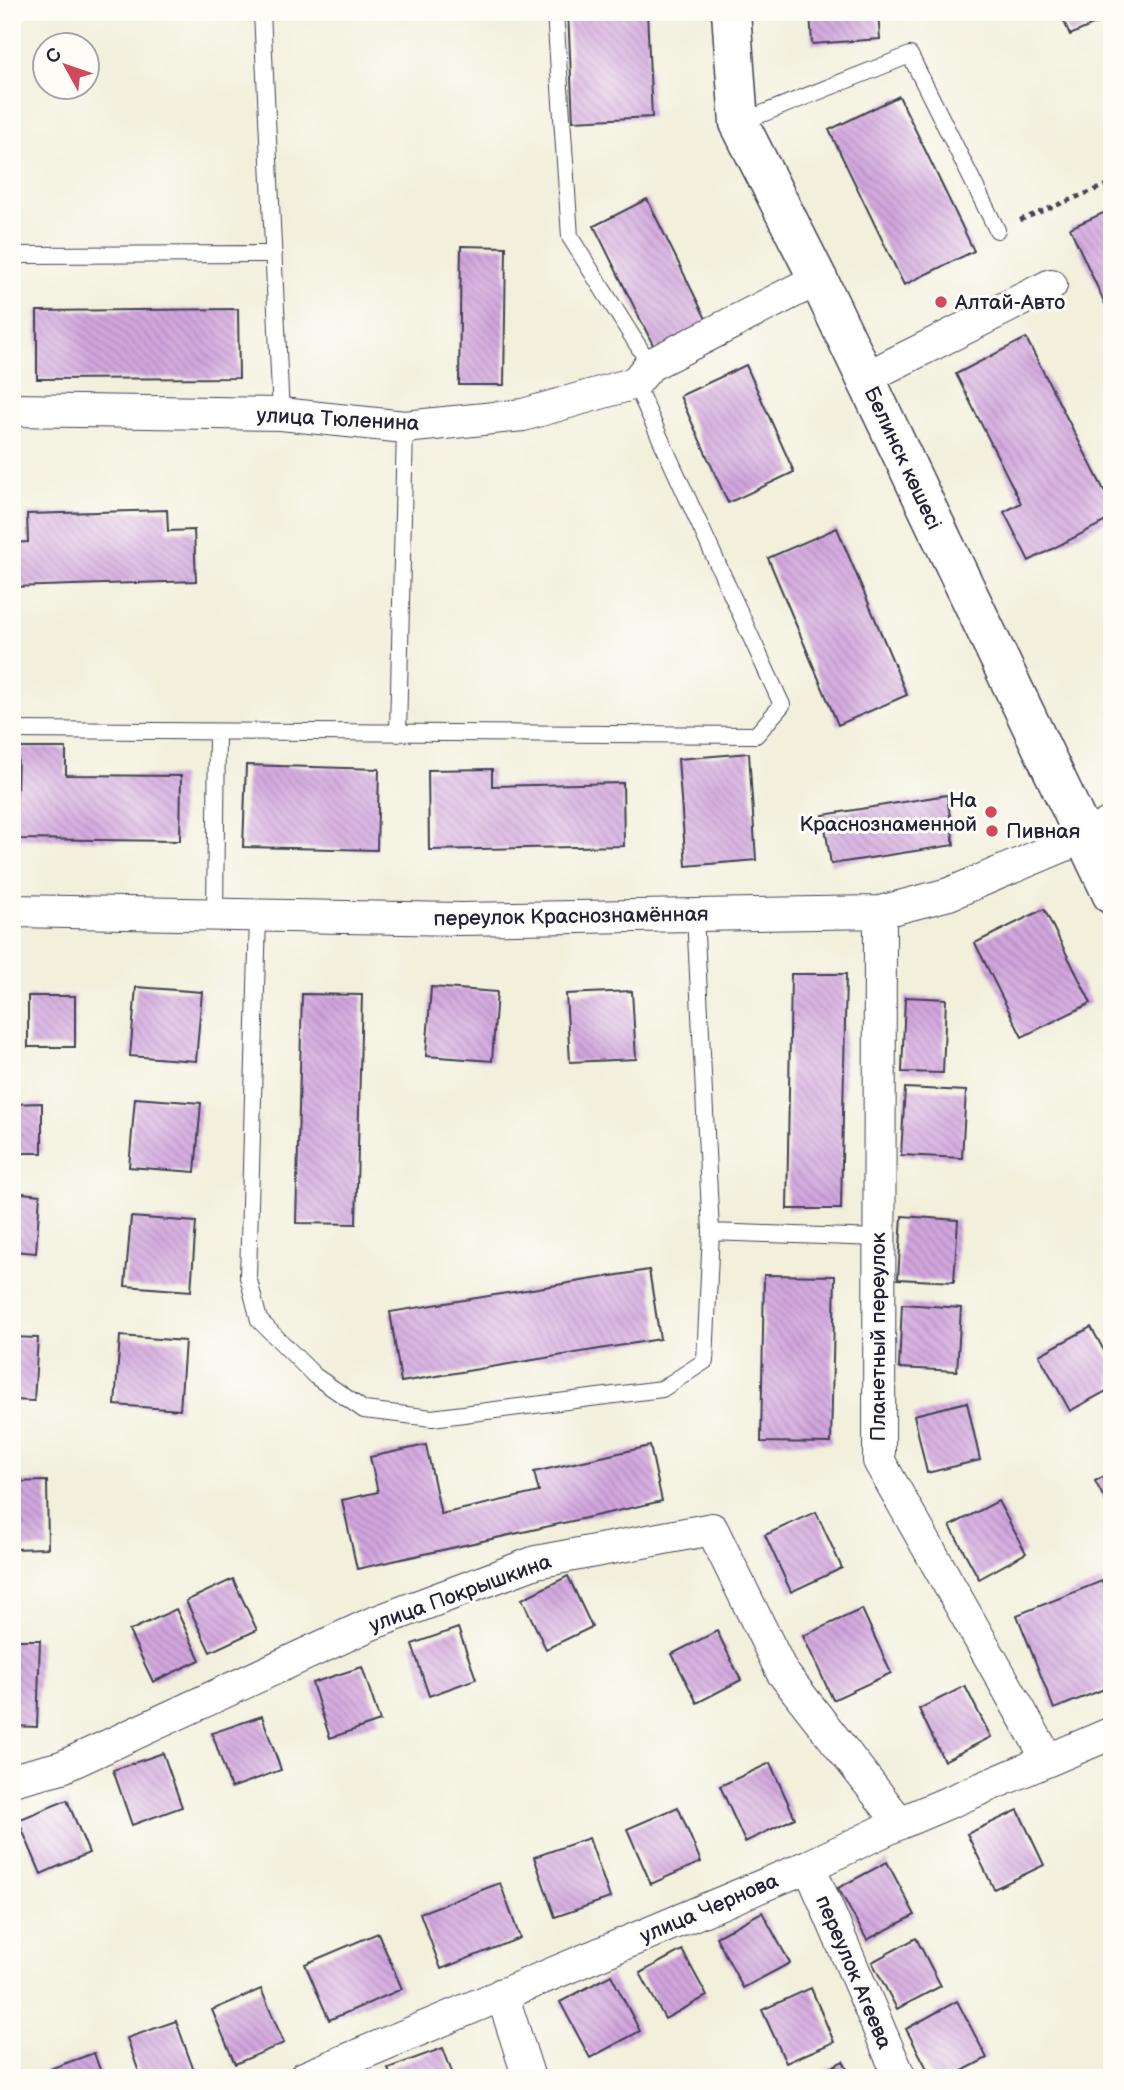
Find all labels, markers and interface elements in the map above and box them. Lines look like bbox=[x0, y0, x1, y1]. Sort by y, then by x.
north arrow bbox=[32, 32, 102, 102]
text: С bbox=[41, 44, 67, 68]
place label: Алтай-Авто bbox=[954, 290, 1065, 315]
marker: Алтай-Авто bbox=[933, 294, 949, 310]
street label: Белинск көшесі bbox=[859, 383, 947, 534]
street label: улица Тюленина bbox=[256, 403, 421, 436]
place label: На Краснознаменной bbox=[800, 788, 978, 837]
marker: На Краснознаменной bbox=[983, 804, 999, 820]
place label: Пивная bbox=[1006, 819, 1080, 844]
marker: Пивная bbox=[984, 823, 1000, 839]
street label: переулок Краснознамённая bbox=[433, 902, 709, 931]
street label: Планетный переулок bbox=[866, 1232, 891, 1442]
street label: улица Покрышкина bbox=[366, 1549, 555, 1638]
street label: улица Чернова bbox=[636, 1868, 783, 1949]
street label: переулок Агеева bbox=[810, 1892, 897, 2053]

